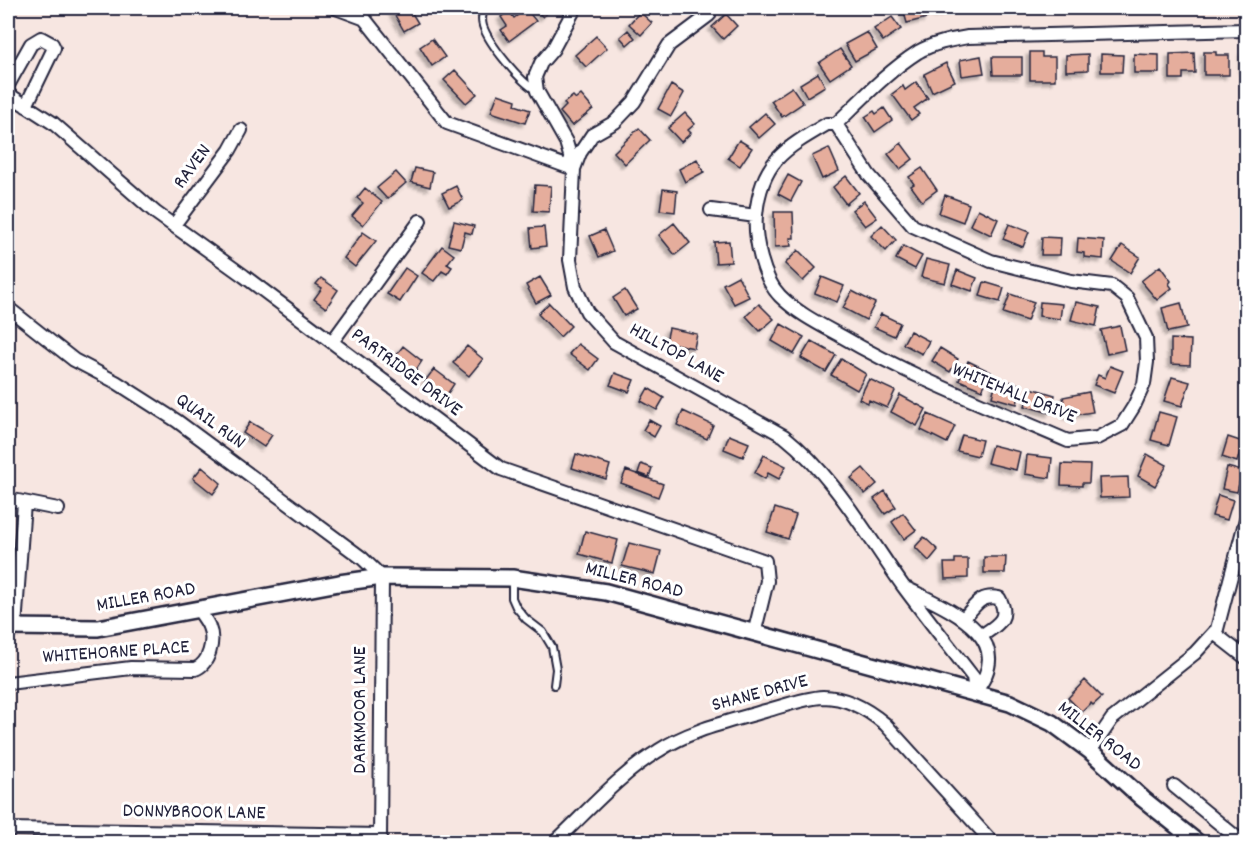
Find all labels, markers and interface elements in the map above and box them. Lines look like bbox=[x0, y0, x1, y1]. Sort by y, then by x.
street label: RAVEN bbox=[167, 139, 219, 195]
street label: HILLTOP LANE bbox=[624, 317, 728, 391]
street label: PARTRIDGE DRIVE bbox=[345, 322, 467, 424]
street label: WHITEHALL DRIVE bbox=[948, 356, 1080, 432]
street label: QUAIL RUN bbox=[169, 387, 251, 457]
street label: MILLER ROAD bbox=[582, 555, 686, 607]
street label: MILLER ROAD bbox=[94, 576, 198, 620]
street label: WHITEHORNE PLACE bbox=[42, 634, 190, 672]
street label: DARKMOOR LANE bbox=[347, 646, 375, 774]
street label: SHANE DRIVE bbox=[709, 668, 811, 720]
street label: MILLER ROAD bbox=[1051, 695, 1147, 779]
street label: DONNYBROOK LANE bbox=[122, 798, 266, 828]

